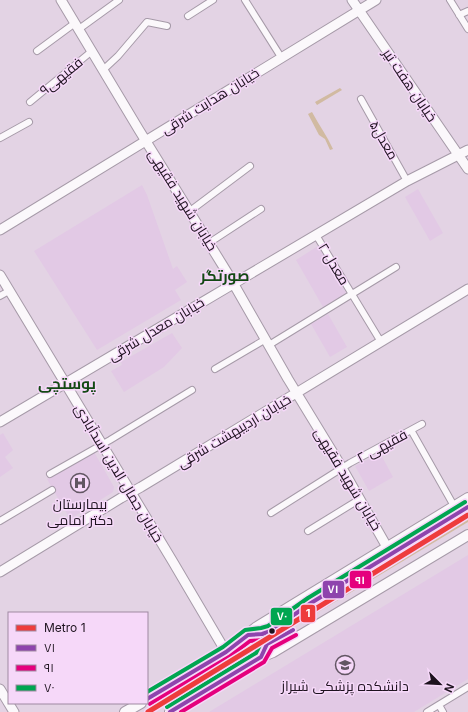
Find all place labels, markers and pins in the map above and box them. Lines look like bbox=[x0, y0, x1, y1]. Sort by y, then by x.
hospital icon: بیمارستان دکتر امامی bbox=[69, 472, 91, 494]
place label: بیمارستان دکتر امامی bbox=[47, 495, 113, 528]
unlabelled marker bbox=[267, 626, 277, 636]
school or university icon: دانشکده پزشکی شیراز bbox=[334, 654, 356, 676]
place label: دانشکده پزشکی شیراز bbox=[280, 677, 409, 696]

